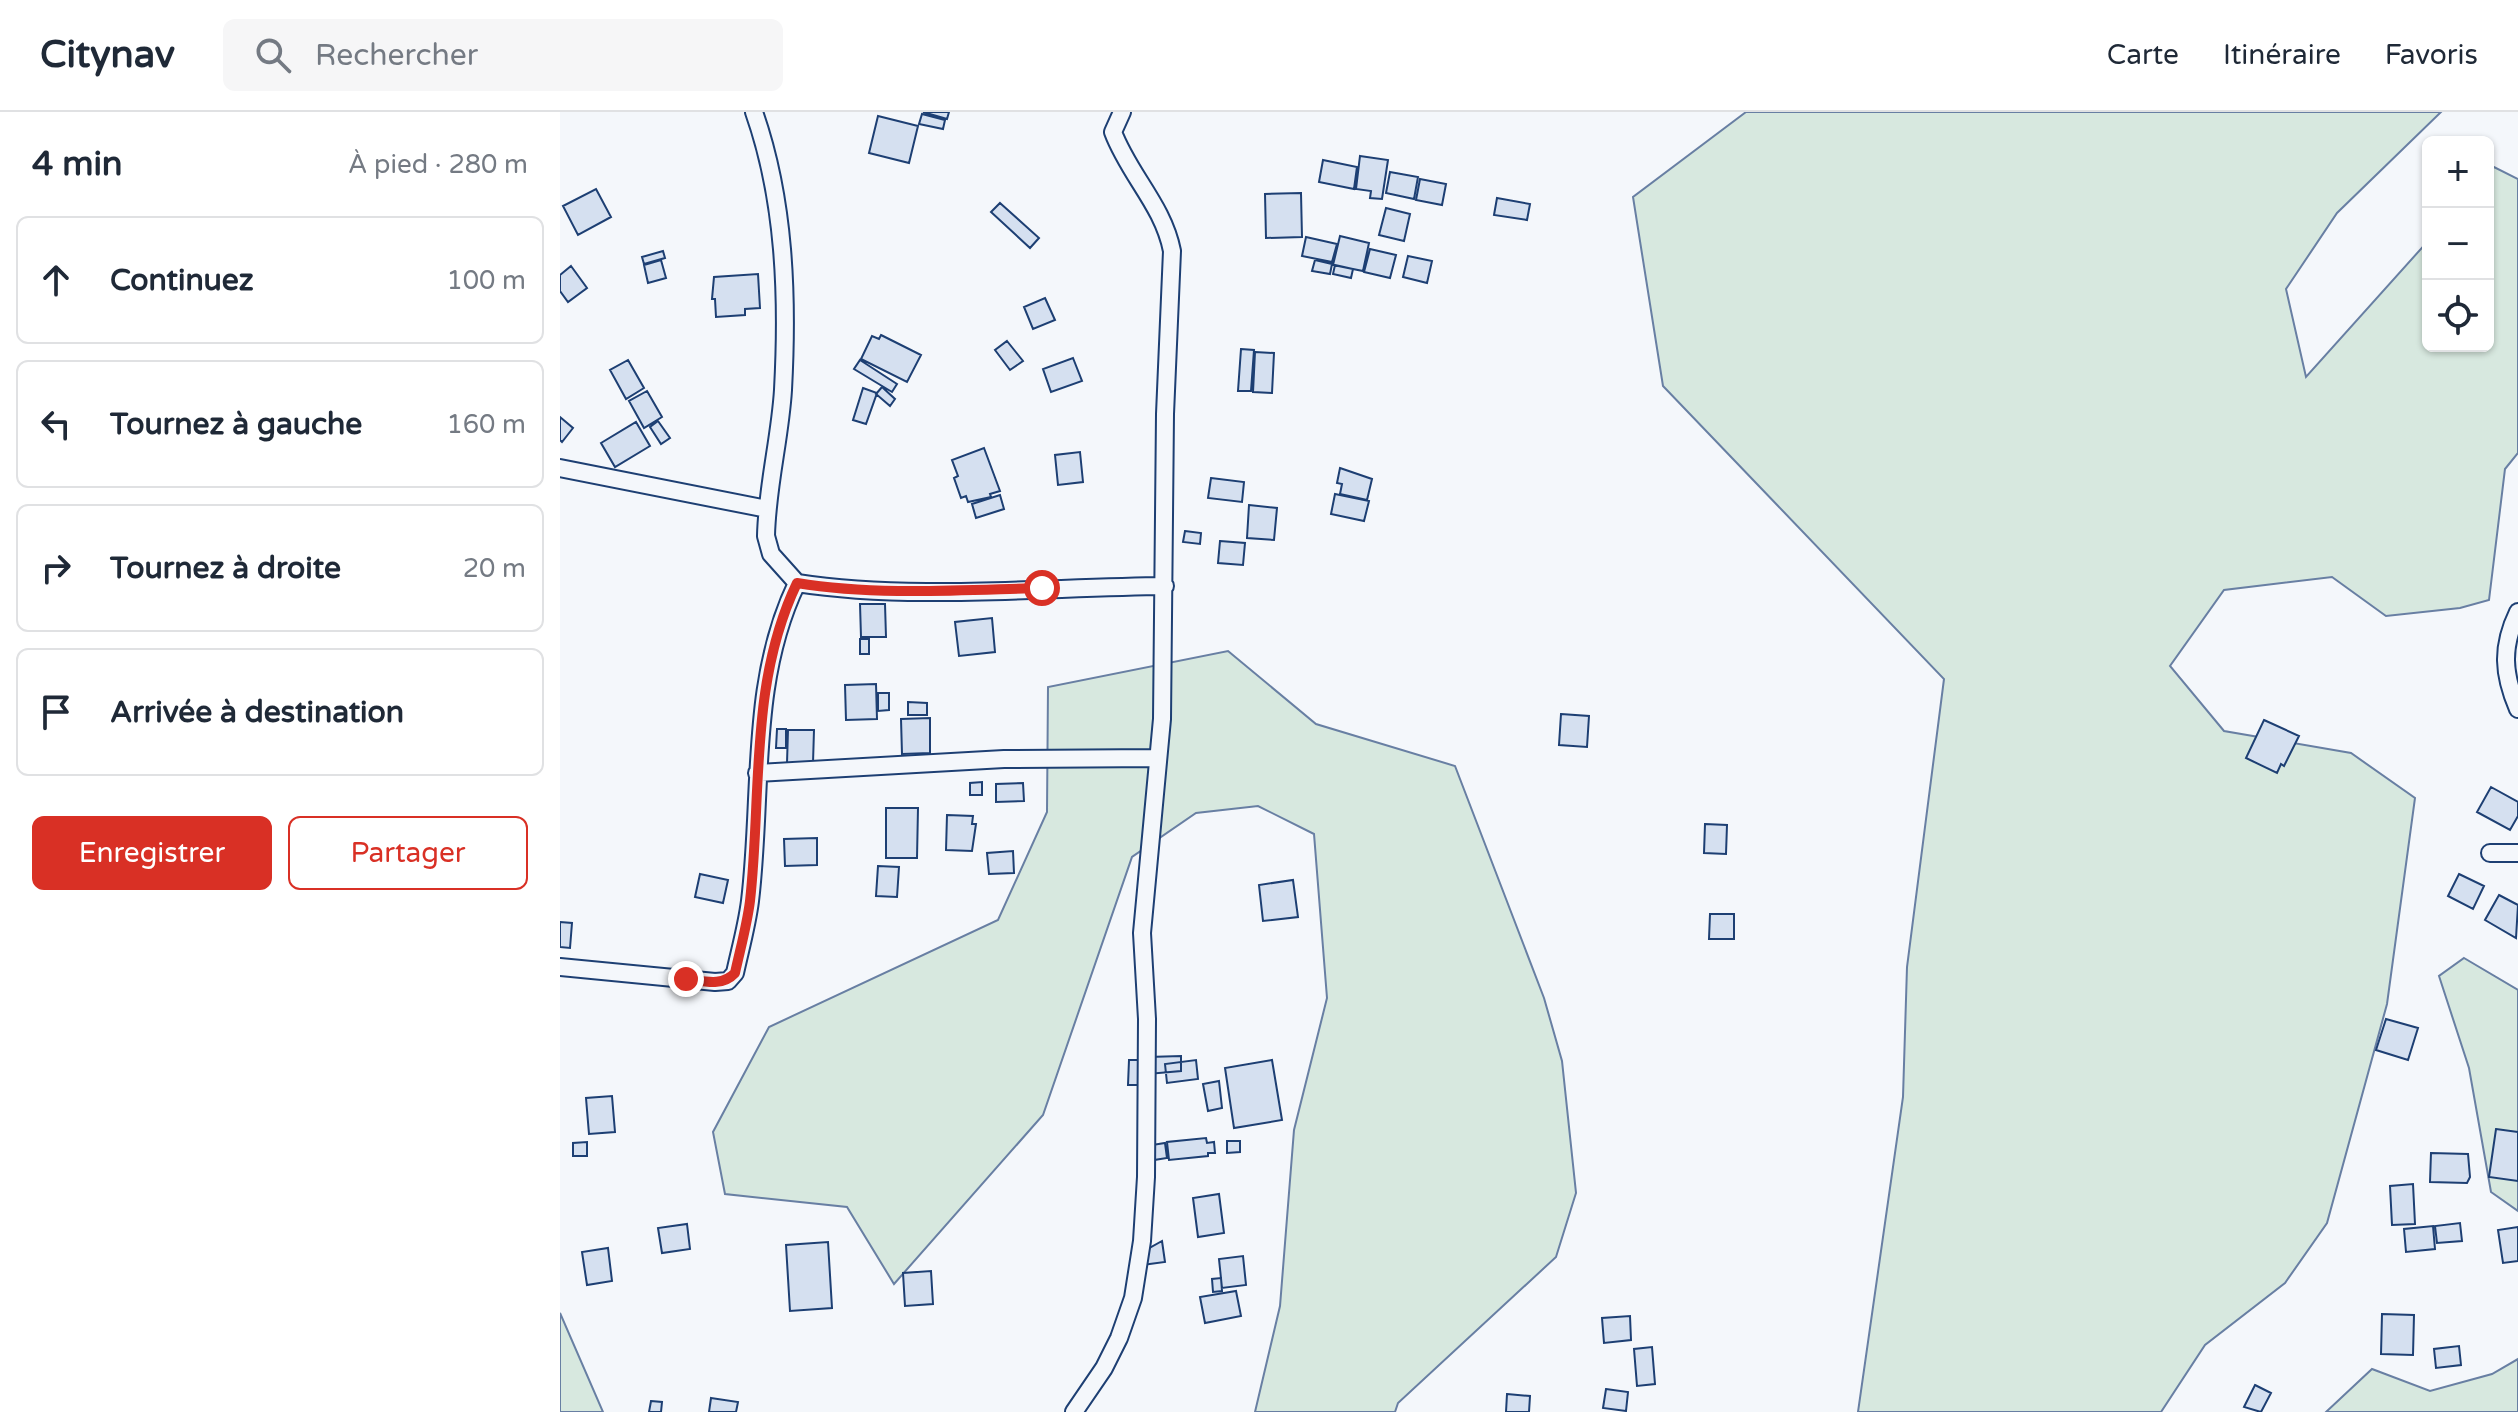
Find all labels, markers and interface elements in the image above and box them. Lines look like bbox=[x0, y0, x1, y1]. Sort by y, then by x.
search box bbox=[223, 19, 783, 91]
text: Citynav bbox=[40, 32, 175, 78]
icon: search bbox=[251, 33, 295, 77]
text: Rechercher bbox=[315, 37, 478, 74]
text: Carte bbox=[2107, 38, 2179, 72]
text: Itinéraire bbox=[2223, 38, 2341, 72]
text: Favoris bbox=[2385, 38, 2478, 72]
map controls bbox=[2422, 136, 2494, 352]
button: + bbox=[2422, 136, 2494, 208]
text: 4 min bbox=[32, 144, 123, 185]
text: À pied · 280 m bbox=[348, 149, 528, 180]
button: − bbox=[2422, 208, 2494, 280]
icon: ahead bbox=[34, 258, 78, 302]
text: Continuez bbox=[110, 262, 254, 299]
text: 100 m bbox=[446, 265, 526, 296]
button: locate bbox=[2422, 280, 2494, 352]
icon: left bbox=[34, 402, 78, 446]
text: Tournez à gauche bbox=[110, 406, 362, 443]
text: 160 m bbox=[446, 409, 526, 440]
icon: right bbox=[34, 546, 78, 590]
text: Tournez à droite bbox=[110, 550, 341, 587]
text: 20 m bbox=[463, 553, 526, 584]
route start bbox=[1024, 570, 1060, 606]
icon: arrive bbox=[34, 690, 78, 734]
text: Arrivée à destination bbox=[110, 694, 404, 731]
button: Enregistrer bbox=[32, 816, 272, 890]
button: Partager bbox=[288, 816, 528, 890]
route end bbox=[668, 961, 704, 997]

